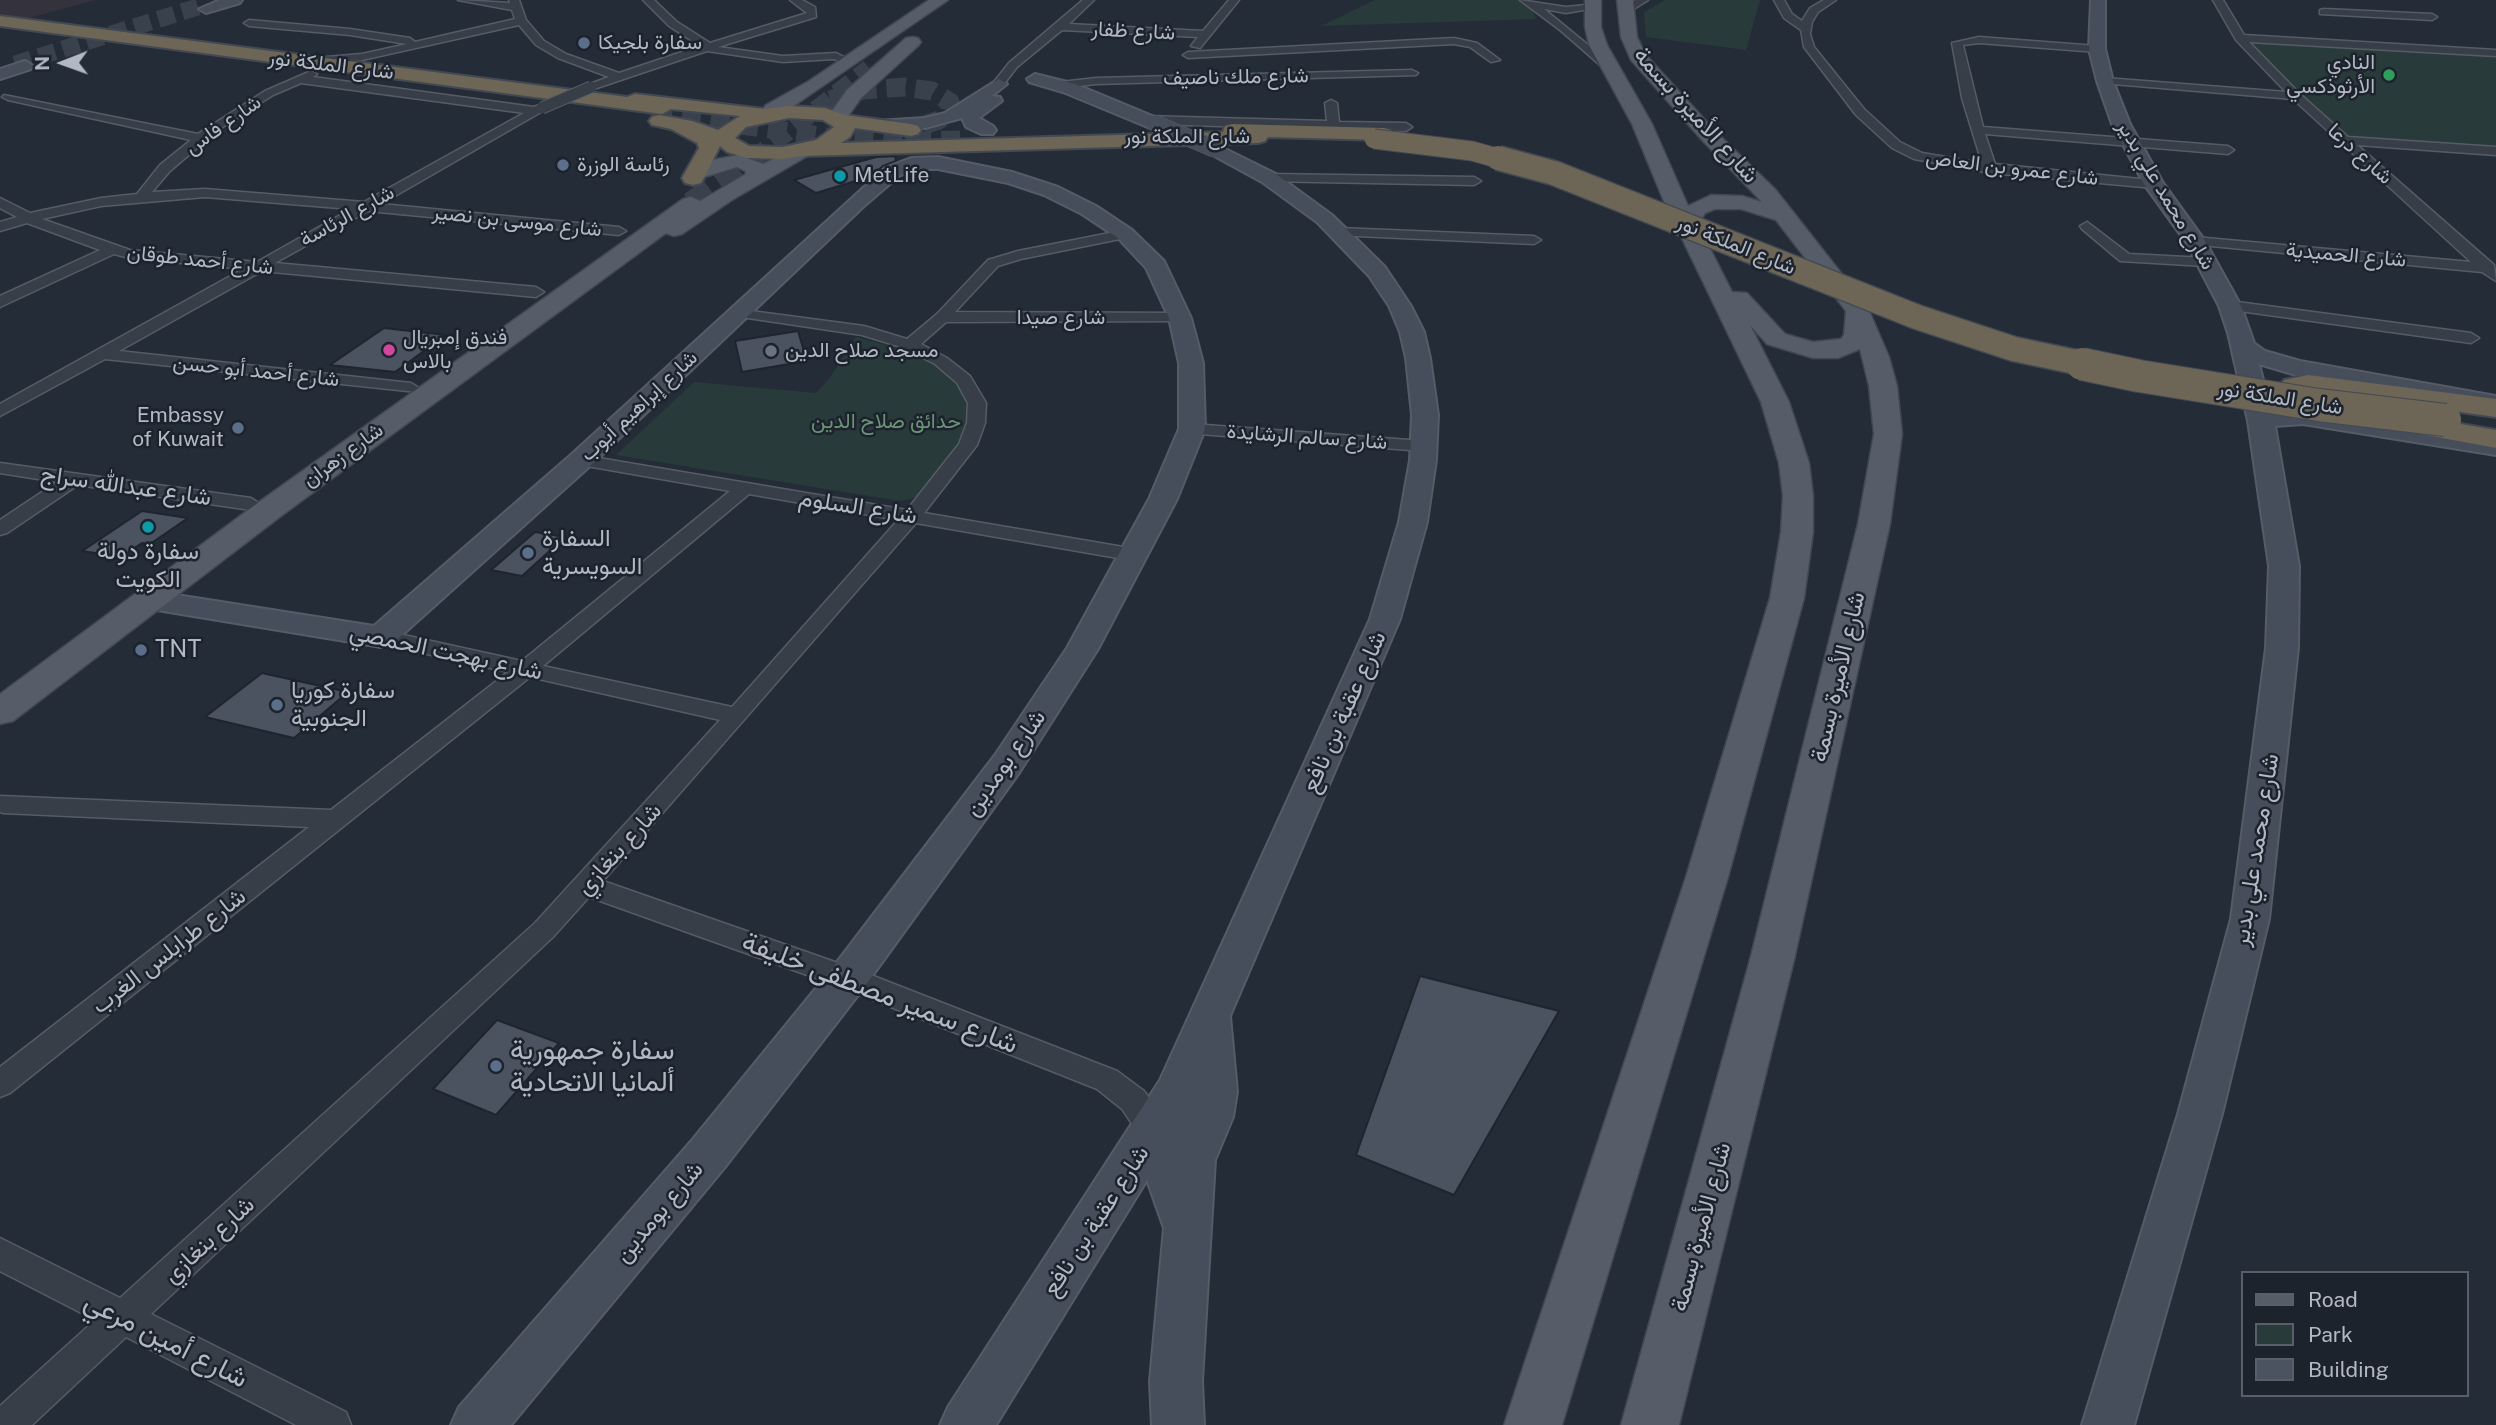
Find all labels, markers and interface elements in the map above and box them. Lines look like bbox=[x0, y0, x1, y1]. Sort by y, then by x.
street label: شارع ظفار bbox=[1090, 16, 1176, 46]
north arrow bbox=[28, 28, 98, 98]
place label: سفارة بلجيكا bbox=[598, 30, 702, 56]
marker: سفارة بلجيكا bbox=[576, 35, 592, 51]
street label: شارع الأميرة بسمة bbox=[1627, 41, 1765, 189]
street label: شارع الملكة نور bbox=[267, 45, 395, 85]
place label: النادي الأرثوذكسي bbox=[2286, 50, 2375, 100]
text: N bbox=[31, 56, 53, 71]
street label: شارع ملك ناصيف bbox=[1163, 63, 1309, 91]
marker: النادي الأرثوذكسي bbox=[2381, 67, 2397, 83]
street label: شارع فاس bbox=[180, 90, 266, 160]
street label: شارع محمد علي بدير bbox=[2111, 116, 2221, 274]
street label: شارع درعا bbox=[2322, 118, 2398, 190]
street label: شارع الملكة نور bbox=[1124, 124, 1250, 150]
street label: شارع عمرو بن العاص bbox=[1924, 145, 2100, 191]
place label: رئاسة الوزرة bbox=[577, 152, 670, 178]
marker: رئاسة الوزرة bbox=[555, 157, 571, 173]
place label: MetLife bbox=[854, 163, 929, 189]
marker: MetLife bbox=[832, 168, 848, 184]
street label: شارع الرئاسة bbox=[295, 180, 399, 252]
street label: شارع موسى بن نصير bbox=[431, 200, 603, 242]
street label: شارع الملكة نور bbox=[1673, 210, 1799, 280]
street label: شارع الحميدية bbox=[2285, 237, 2407, 273]
street label: شارع أحمد طوقان bbox=[126, 240, 274, 280]
street label: شارع صيدا bbox=[1017, 305, 1105, 331]
place label: فندق إمبريال بالاس bbox=[403, 325, 507, 375]
place label: مسجد صلاح الدين bbox=[785, 338, 938, 364]
marker: فندق إمبريال بالاس bbox=[381, 342, 397, 358]
marker: مسجد صلاح الدين bbox=[763, 343, 779, 359]
street label: شارع إبراهيم أيوب bbox=[575, 345, 703, 467]
street label: شارع أحمد أبو حسن bbox=[172, 350, 340, 392]
street label: شارع الملكة نور bbox=[2216, 376, 2344, 420]
place label: Embassy of Kuwait bbox=[132, 403, 224, 453]
park label: حدائق صلاح الدين bbox=[811, 409, 961, 435]
street label: شارع زهران bbox=[298, 417, 388, 493]
street label: شارع سالم الرشايدة bbox=[1226, 419, 1388, 455]
marker: Embassy of Kuwait bbox=[230, 420, 246, 436]
street label: شارع عبدالله سراج bbox=[39, 460, 213, 512]
street label: شارع السلوم bbox=[797, 483, 919, 531]
marker: سفارة دولة الكويت bbox=[140, 519, 156, 535]
place label: السفارة السويسرية bbox=[542, 525, 642, 581]
place label: سفارة دولة الكويت bbox=[97, 538, 199, 594]
marker: السفارة السويسرية bbox=[520, 545, 536, 561]
street label: شارع الأميرة بسمة bbox=[1804, 589, 1872, 765]
street label: شارع بهجت الحمصي bbox=[347, 617, 545, 687]
street label: شارع عقبة بن نافع bbox=[1295, 627, 1393, 797]
place label: TNT bbox=[155, 636, 202, 664]
marker: TNT bbox=[133, 642, 149, 658]
place label: سفارة كوريا الجنوبية bbox=[291, 677, 395, 733]
marker: سفارة كوريا الجنوبية bbox=[269, 697, 285, 713]
street label: شارع بومدين bbox=[958, 704, 1052, 822]
street label: شارع محمد علي بدير bbox=[2227, 752, 2285, 948]
street label: شارع بنغازي bbox=[570, 797, 668, 901]
street label: شارع طرابلس الغرب bbox=[86, 882, 252, 1020]
street label: شارع سمير مصطفى خليفة bbox=[737, 925, 1023, 1061]
place label: سفارة جمهورية ألمانيا الاتحادية bbox=[510, 1033, 675, 1099]
marker: سفارة جمهورية ألمانيا الاتحادية bbox=[488, 1058, 504, 1074]
street label: شارع الأميرة بسمة bbox=[1665, 1139, 1737, 1315]
street label: شارع عقبة بن نافع bbox=[1037, 1140, 1155, 1302]
street label: شارع بومدين bbox=[608, 1156, 710, 1268]
street label: شارع بنغازي bbox=[157, 1190, 261, 1290]
legend bbox=[2240, 1271, 2468, 1397]
street label: شارع أمين مرعي bbox=[79, 1284, 253, 1396]
text: Road bbox=[2308, 1287, 2358, 1312]
text: Park bbox=[2308, 1322, 2353, 1347]
text: Building bbox=[2308, 1357, 2389, 1382]

